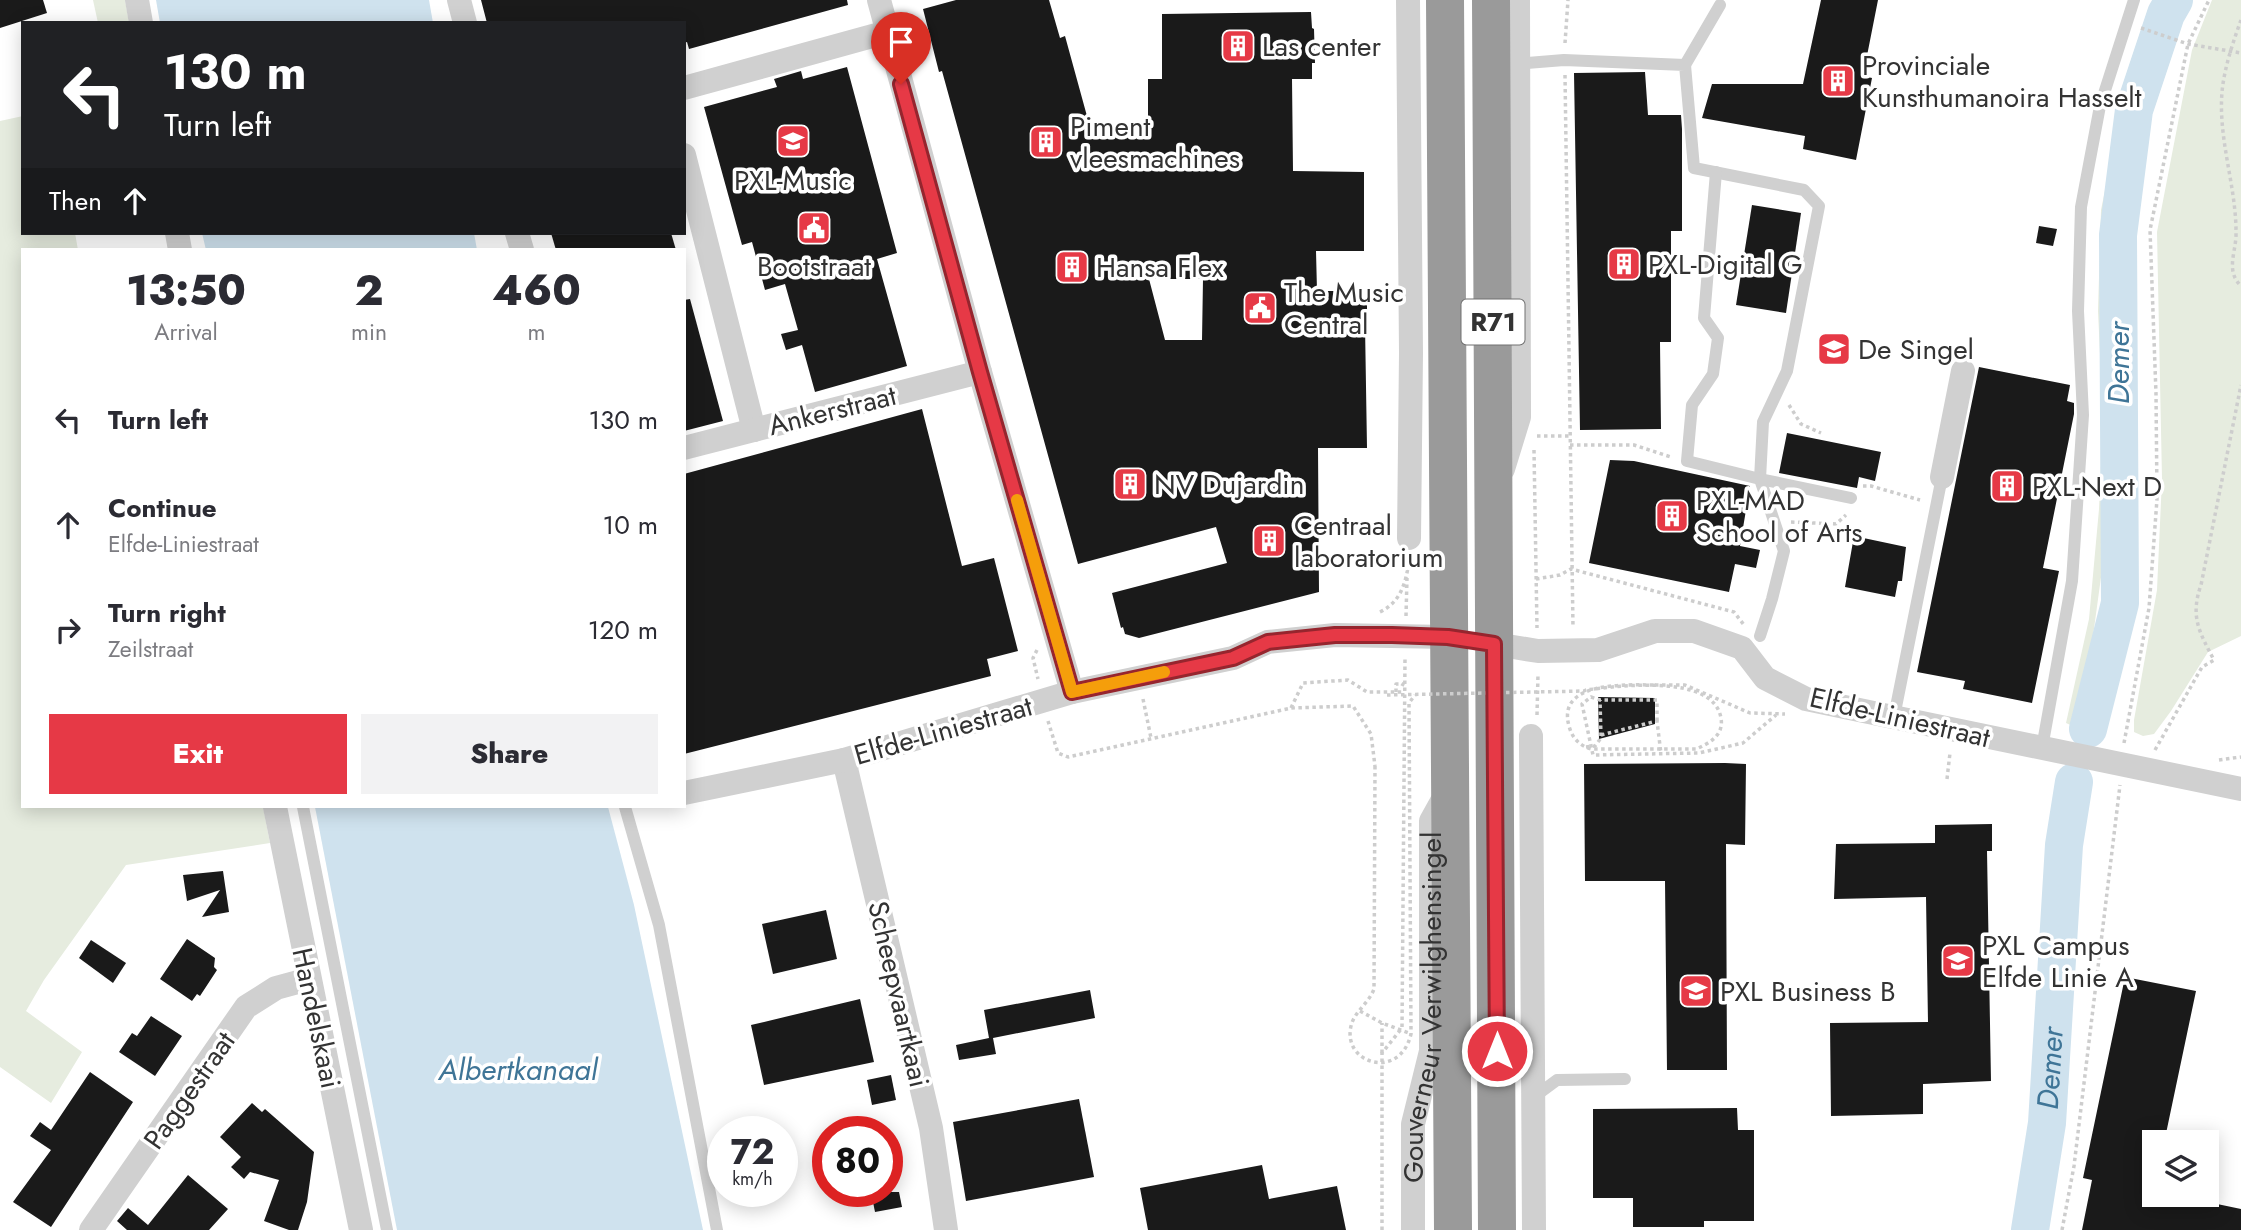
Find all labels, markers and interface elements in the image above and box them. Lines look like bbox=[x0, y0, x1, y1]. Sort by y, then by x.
pin bbox=[871, 12.0, 931, 84]
icon: arrive bbox=[882, 23, 920, 61]
place label: Las center bbox=[1262, 26, 1381, 67]
building icon: Las center bbox=[1219, 27, 1257, 65]
text: 130 m bbox=[164, 37, 307, 107]
place label: Provinciale Kunsthumanoira Hasselt bbox=[1862, 45, 2142, 118]
icon: left bbox=[49, 49, 140, 140]
building icon: Provinciale Kunsthumanoira Hasselt bbox=[1819, 62, 1857, 100]
text: Turn left bbox=[164, 102, 271, 148]
place label: Piment vleesmachines bbox=[1070, 106, 1240, 179]
school or university icon: PXL-Music bbox=[774, 122, 812, 160]
building icon: Piment vleesmachines bbox=[1027, 123, 1065, 161]
place label: PXL-Music bbox=[734, 160, 852, 201]
text: Then bbox=[49, 182, 102, 220]
icon: ahead bbox=[116, 182, 154, 220]
public building icon: Bootstraat bbox=[795, 209, 833, 247]
place label: PXL-Digital G bbox=[1648, 244, 1803, 285]
building icon: PXL-Digital G bbox=[1605, 245, 1643, 283]
place label: Bootstraat bbox=[757, 246, 871, 287]
place label: Hansa Flex bbox=[1096, 247, 1224, 288]
building icon: Hansa Flex bbox=[1053, 248, 1091, 286]
text: 13:50 bbox=[126, 260, 246, 321]
text: 2 bbox=[355, 260, 383, 321]
text: 460 bbox=[492, 260, 581, 321]
place label: The Music Central bbox=[1284, 272, 1404, 345]
public building icon: The Music Central bbox=[1241, 289, 1279, 327]
road number: R71 bbox=[1462, 300, 1524, 344]
text: Arrival bbox=[154, 315, 218, 349]
text: min bbox=[351, 315, 387, 349]
text: m bbox=[528, 315, 545, 349]
water label: Demer bbox=[2097, 320, 2140, 404]
place label: De Singel bbox=[1858, 329, 1974, 370]
school or university icon: De Singel bbox=[1815, 330, 1853, 368]
street label: Ankerstraat bbox=[764, 375, 901, 446]
icon: left bbox=[49, 401, 87, 439]
text: Turn left bbox=[108, 401, 208, 439]
text: 130 m bbox=[588, 401, 658, 439]
place label: NV Dujardin bbox=[1154, 464, 1304, 505]
building icon: NV Dujardin bbox=[1111, 465, 1149, 503]
place label: PXL-Next D bbox=[2032, 466, 2162, 507]
building icon: PXL-Next D bbox=[1988, 467, 2026, 505]
place label: PXL-MAD School of Arts bbox=[1696, 480, 1863, 553]
text: Continue bbox=[108, 489, 217, 527]
building icon: PXL-MAD School of Arts bbox=[1653, 497, 1691, 535]
place label: Centraal laboratorium bbox=[1294, 505, 1444, 578]
icon: ahead bbox=[49, 506, 87, 544]
text: 10 m bbox=[603, 506, 658, 544]
building icon: Centraal laboratorium bbox=[1250, 522, 1288, 560]
text: Elfde-Liniestraat bbox=[108, 527, 259, 561]
text: Turn right bbox=[108, 594, 226, 632]
icon: right bbox=[49, 611, 87, 649]
text: 120 m bbox=[588, 611, 658, 649]
text: Zeilstraat bbox=[108, 632, 193, 666]
street label: Elfde-Liniestraat bbox=[1806, 677, 1994, 758]
street label: Elfde-Liniestraat bbox=[849, 685, 1037, 775]
button: Exit bbox=[49, 714, 347, 794]
button: Share bbox=[361, 714, 658, 794]
street label: Gouverneur Verwilghensingel bbox=[1393, 832, 1452, 1183]
street label: Scheepvaartkaai bbox=[857, 897, 940, 1091]
place label: PXL Campus Elfde Linie A bbox=[1982, 925, 2134, 998]
school or university icon: PXL Campus Elfde Linie A bbox=[1939, 942, 1977, 980]
street label: Handelskaai bbox=[282, 944, 351, 1092]
place label: PXL Business B bbox=[1720, 971, 1896, 1012]
school or university icon: PXL Business B bbox=[1677, 972, 1715, 1010]
position arrow bbox=[1460, 1014, 1534, 1088]
street label: Paggestraat bbox=[134, 1023, 245, 1158]
water label: Demer bbox=[2026, 1024, 2074, 1111]
water label: Albertkanaal bbox=[438, 1048, 599, 1091]
speed limit sign: 80 bbox=[812, 1116, 903, 1207]
text: 72 bbox=[730, 1127, 775, 1177]
map controls bbox=[2142, 1130, 2219, 1207]
button: layers bbox=[2142, 1130, 2219, 1207]
text: km/h bbox=[732, 1166, 773, 1192]

